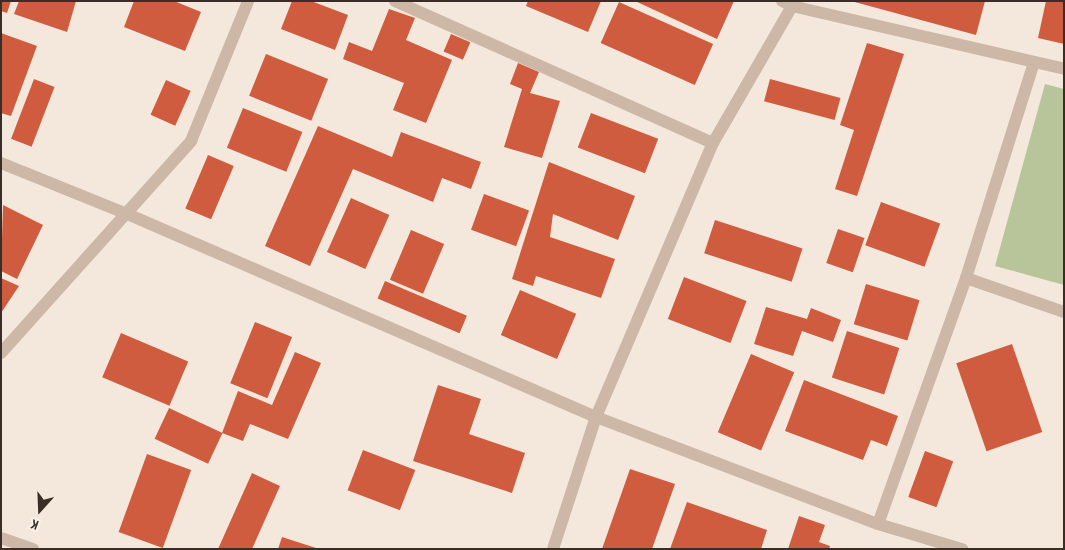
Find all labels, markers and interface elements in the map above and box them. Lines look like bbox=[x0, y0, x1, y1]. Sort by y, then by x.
north arrow bbox=[15, 485, 65, 535]
text: K bbox=[29, 515, 41, 534]

